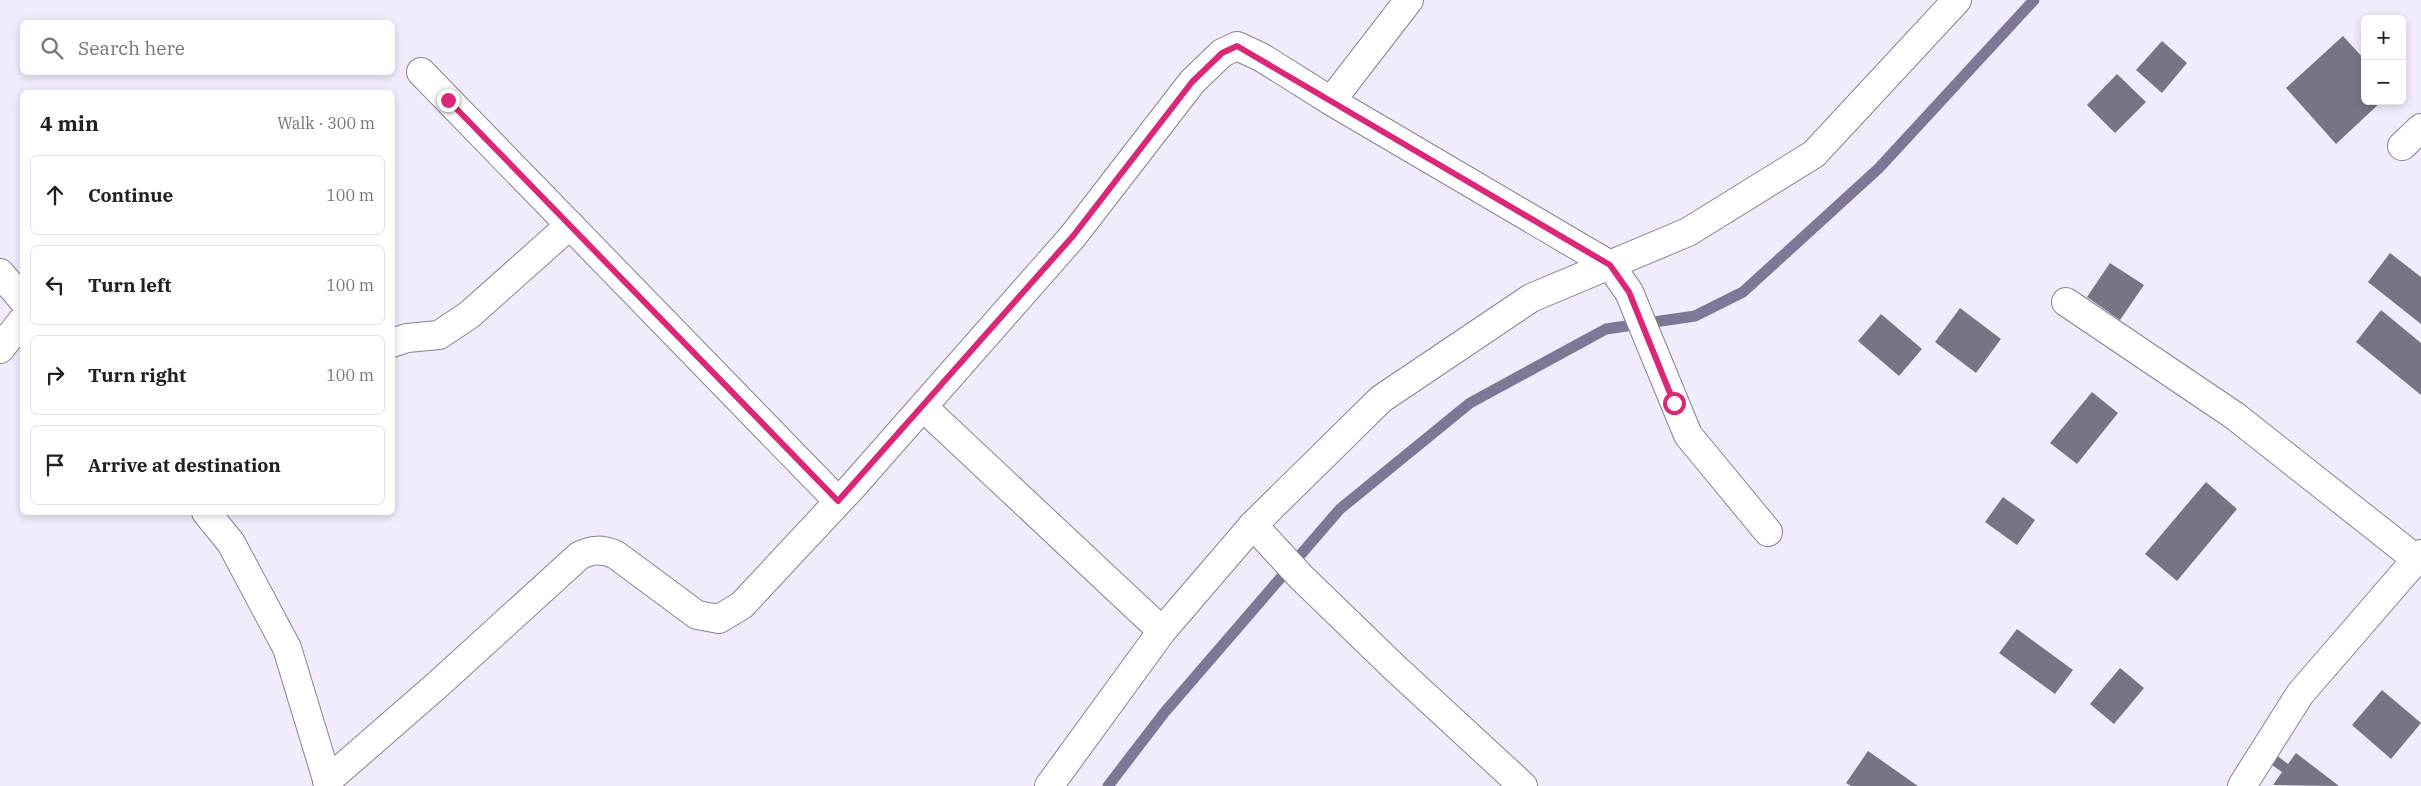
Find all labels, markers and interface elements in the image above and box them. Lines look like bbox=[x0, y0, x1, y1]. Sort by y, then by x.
map controls bbox=[2361, 15, 2406, 105]
button: + bbox=[2361, 15, 2406, 60]
search box bbox=[20, 20, 395, 75]
icon: search bbox=[38, 34, 66, 62]
text: Search here bbox=[78, 36, 185, 60]
button: − bbox=[2361, 60, 2406, 105]
route end bbox=[437, 89, 460, 112]
text: 4 min bbox=[40, 109, 99, 137]
text: Walk · 300 m bbox=[277, 113, 375, 133]
icon: ahead bbox=[41, 181, 69, 209]
text: Continue bbox=[88, 183, 173, 207]
text: 100 m bbox=[326, 185, 374, 205]
icon: left bbox=[41, 271, 69, 299]
text: Turn left bbox=[88, 273, 171, 297]
text: 100 m bbox=[326, 275, 374, 295]
icon: right bbox=[41, 361, 69, 389]
text: Turn right bbox=[88, 363, 186, 387]
text: 100 m bbox=[326, 365, 374, 385]
route start bbox=[1663, 392, 1686, 415]
icon: arrive bbox=[41, 451, 69, 479]
text: Arrive at destination bbox=[88, 453, 281, 477]

